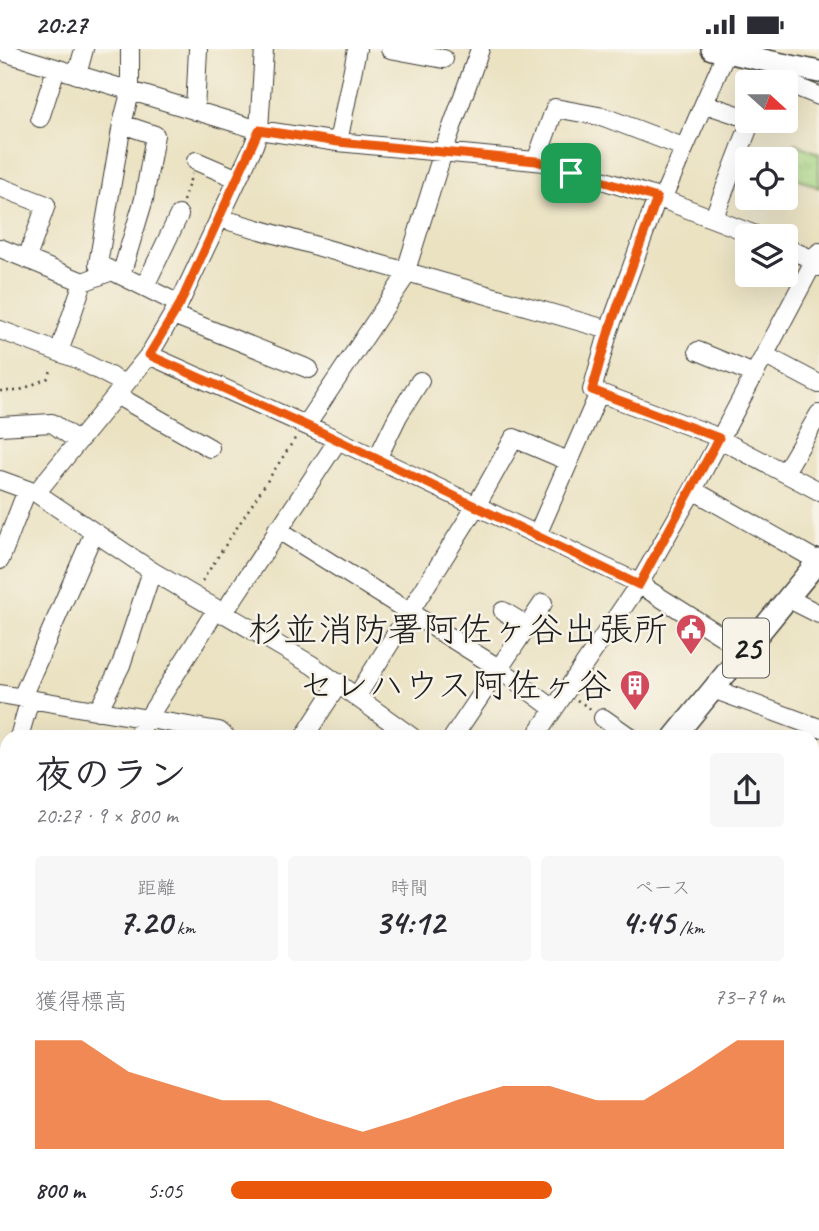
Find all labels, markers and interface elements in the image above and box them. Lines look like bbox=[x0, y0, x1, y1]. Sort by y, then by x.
text: 20:27 bbox=[35, 8, 87, 41]
north arrow bbox=[735, 70, 798, 133]
map controls bbox=[735, 70, 798, 287]
pin bbox=[541, 143, 601, 203]
button: locate bbox=[735, 147, 798, 210]
icon: arrive bbox=[552, 154, 590, 192]
button: layers bbox=[735, 224, 798, 287]
place label: 杉並消防署阿佐ヶ谷出張所 bbox=[248, 607, 668, 652]
public building icon: 杉並消防署阿佐ヶ谷出張所 bbox=[674, 612, 708, 656]
road number: 25 bbox=[723, 619, 769, 677]
place label: セレハウス阿佐ヶ谷 bbox=[299, 663, 612, 708]
building icon: セレハウス阿佐ヶ谷 bbox=[618, 668, 652, 712]
text: 夜のラン bbox=[35, 751, 187, 798]
button: share bbox=[710, 753, 784, 827]
text: 20:27 · 9 × 800 m bbox=[35, 801, 178, 830]
text: 距離 bbox=[137, 876, 176, 900]
text: 時間 bbox=[390, 876, 429, 900]
text: ペース bbox=[635, 876, 690, 900]
text: 7.20 bbox=[118, 900, 172, 945]
text: 34:12 bbox=[375, 900, 444, 945]
text: 4:45 bbox=[621, 900, 675, 945]
text: km bbox=[172, 916, 195, 940]
text: /km bbox=[675, 916, 704, 940]
text: 73–79 m bbox=[714, 982, 784, 1011]
text: 獲得標高 bbox=[35, 987, 127, 1016]
text: 800 m bbox=[35, 1176, 85, 1205]
text: 5:05 bbox=[147, 1176, 183, 1205]

